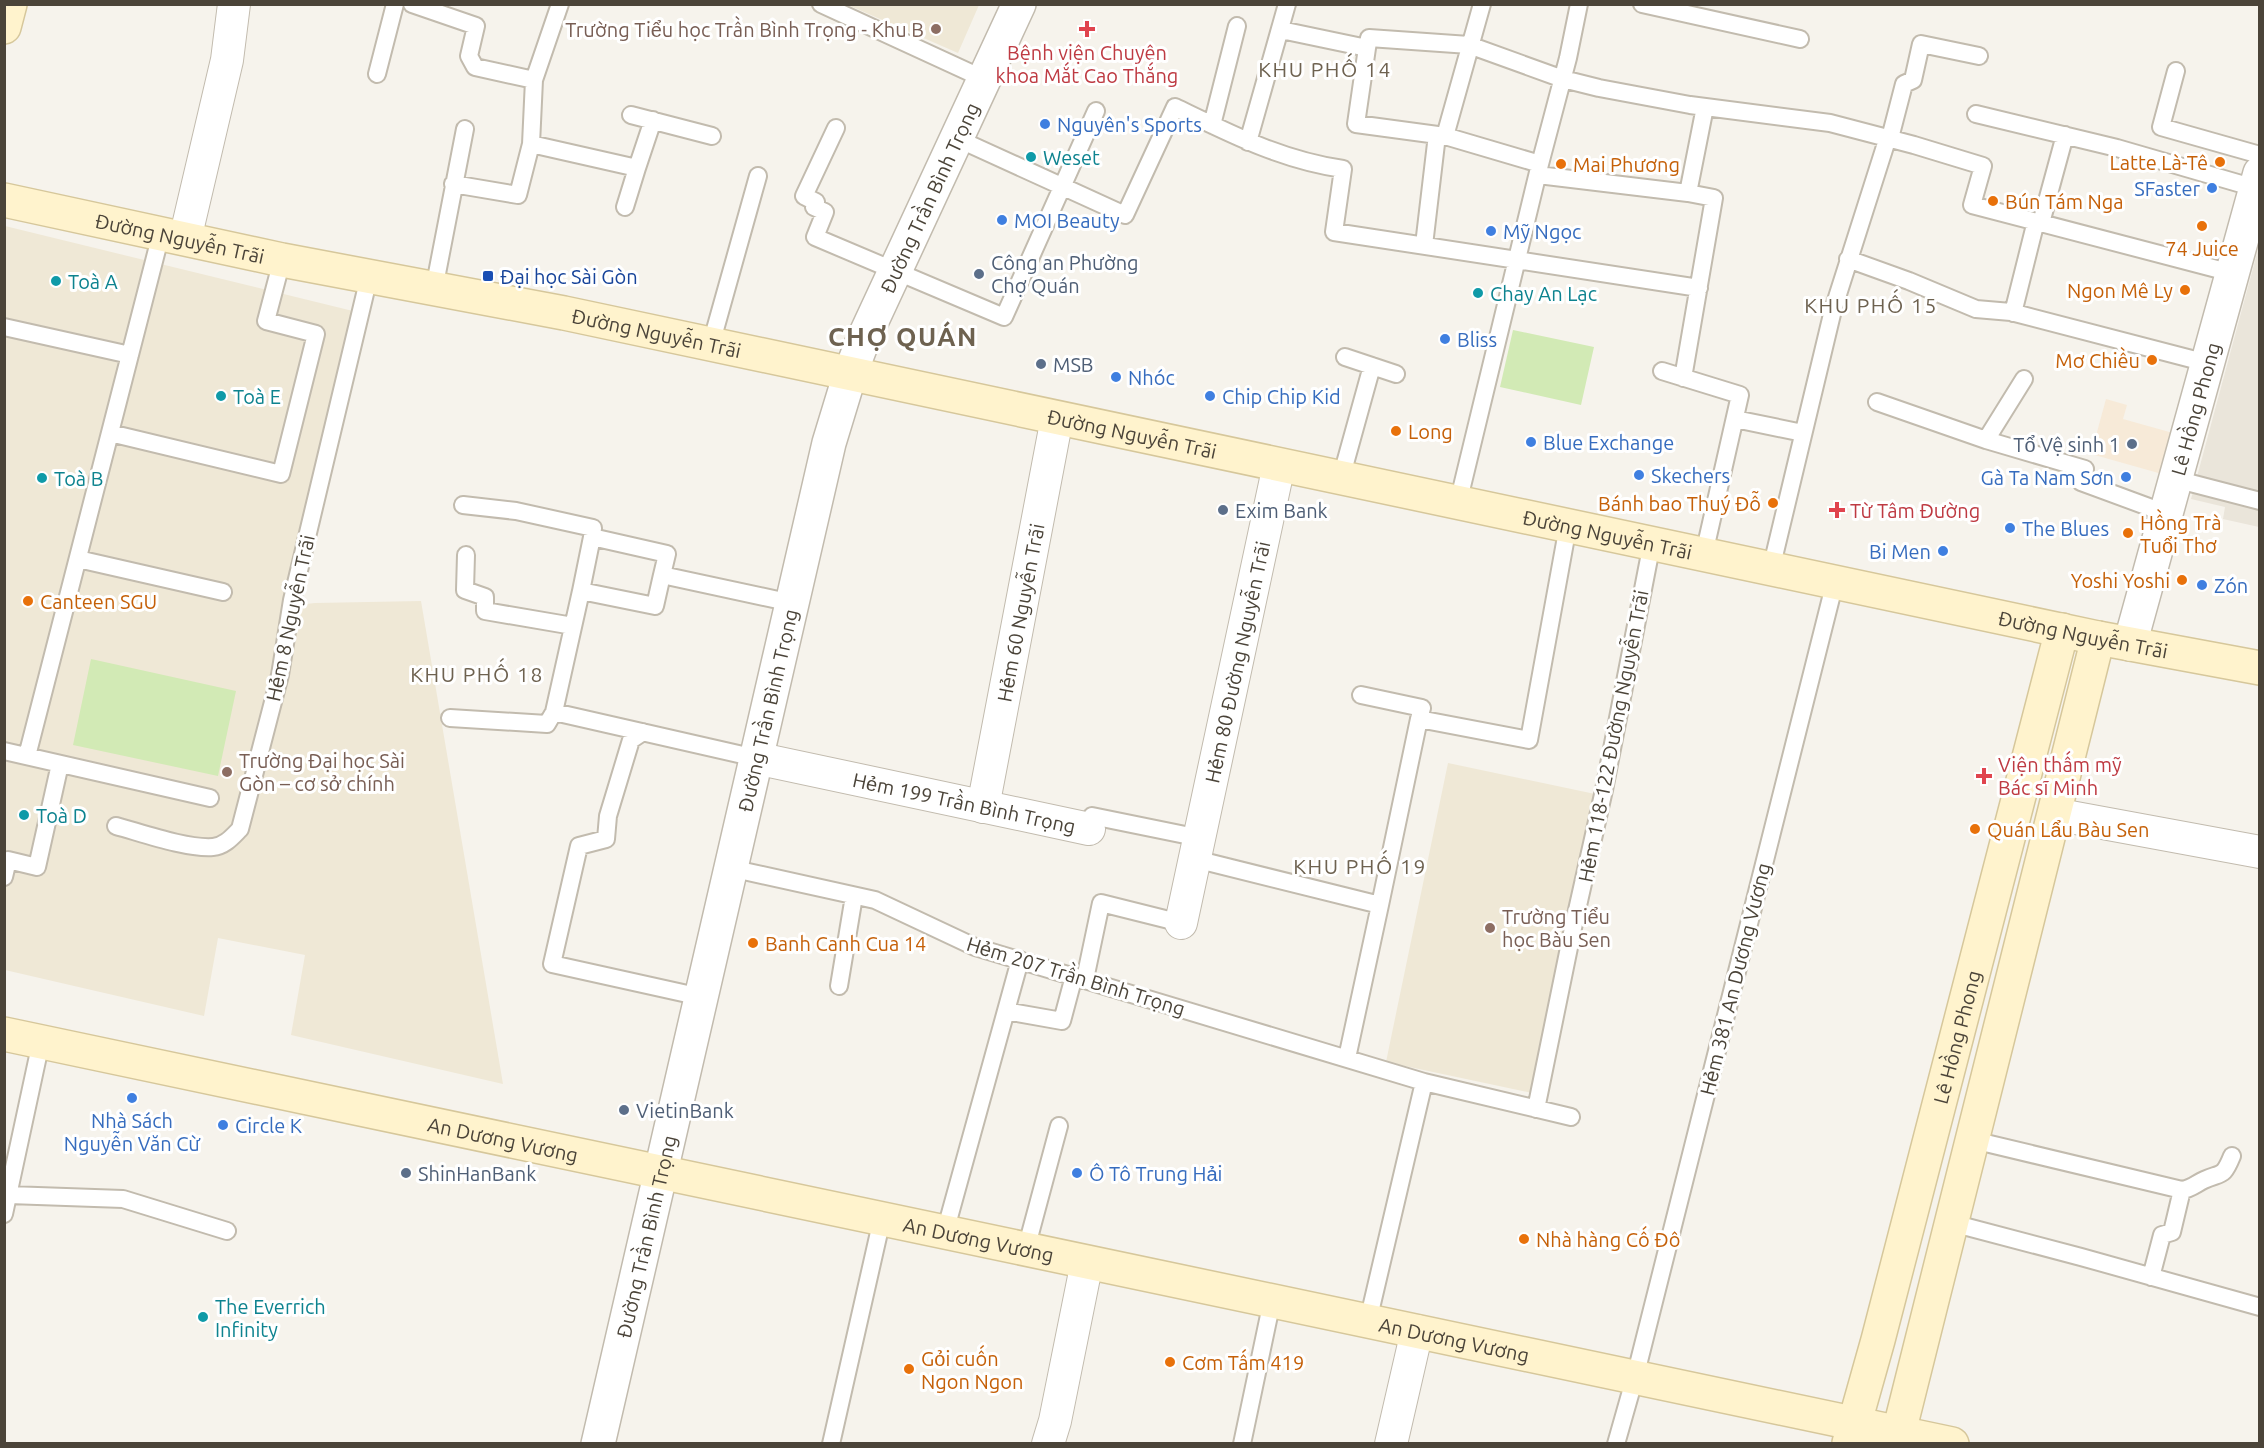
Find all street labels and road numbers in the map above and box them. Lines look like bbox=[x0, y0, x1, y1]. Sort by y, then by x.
street label: Đường Trần Bình Trọng bbox=[875, 99, 983, 296]
street label: Đường Nguyễn Trãi bbox=[93, 209, 267, 267]
street label: Đường Nguyễn Trãi bbox=[570, 303, 743, 362]
street label: Lê Hồng Phong bbox=[2166, 340, 2224, 478]
street label: Đường Nguyễn Trãi bbox=[1045, 404, 1219, 462]
street label: Đường Nguyễn Trãi bbox=[1521, 505, 1694, 563]
street label: Hẻm 60 Nguyễn Trãi bbox=[992, 521, 1048, 704]
street label: Hẻm 8 Nguyễn Trãi bbox=[259, 532, 319, 703]
street label: Hẻm 80 Đường Nguyễn Trãi bbox=[1200, 539, 1274, 785]
street label: Hẻm 118-122 Đường Nguyễn Trãi bbox=[1571, 587, 1653, 884]
street label: Đường Nguyễn Trãi bbox=[1996, 606, 2170, 662]
street label: Đường Trần Bình Trọng bbox=[733, 607, 802, 814]
street label: Hẻm 199 Trần Bình Trọng bbox=[851, 767, 1078, 837]
street label: Hẻm 381 An Dương Vương bbox=[1695, 861, 1775, 1097]
street label: Hẻm 207 Trần Bình Trọng bbox=[964, 929, 1189, 1020]
street label: Lê Hồng Phong bbox=[1928, 968, 1985, 1106]
street label: An Dương Vương bbox=[426, 1112, 580, 1166]
street label: Đường Trần Bình Trọng bbox=[611, 1133, 680, 1340]
street label: An Dương Vương bbox=[901, 1212, 1056, 1266]
street label: An Dương Vương bbox=[1377, 1312, 1532, 1366]

